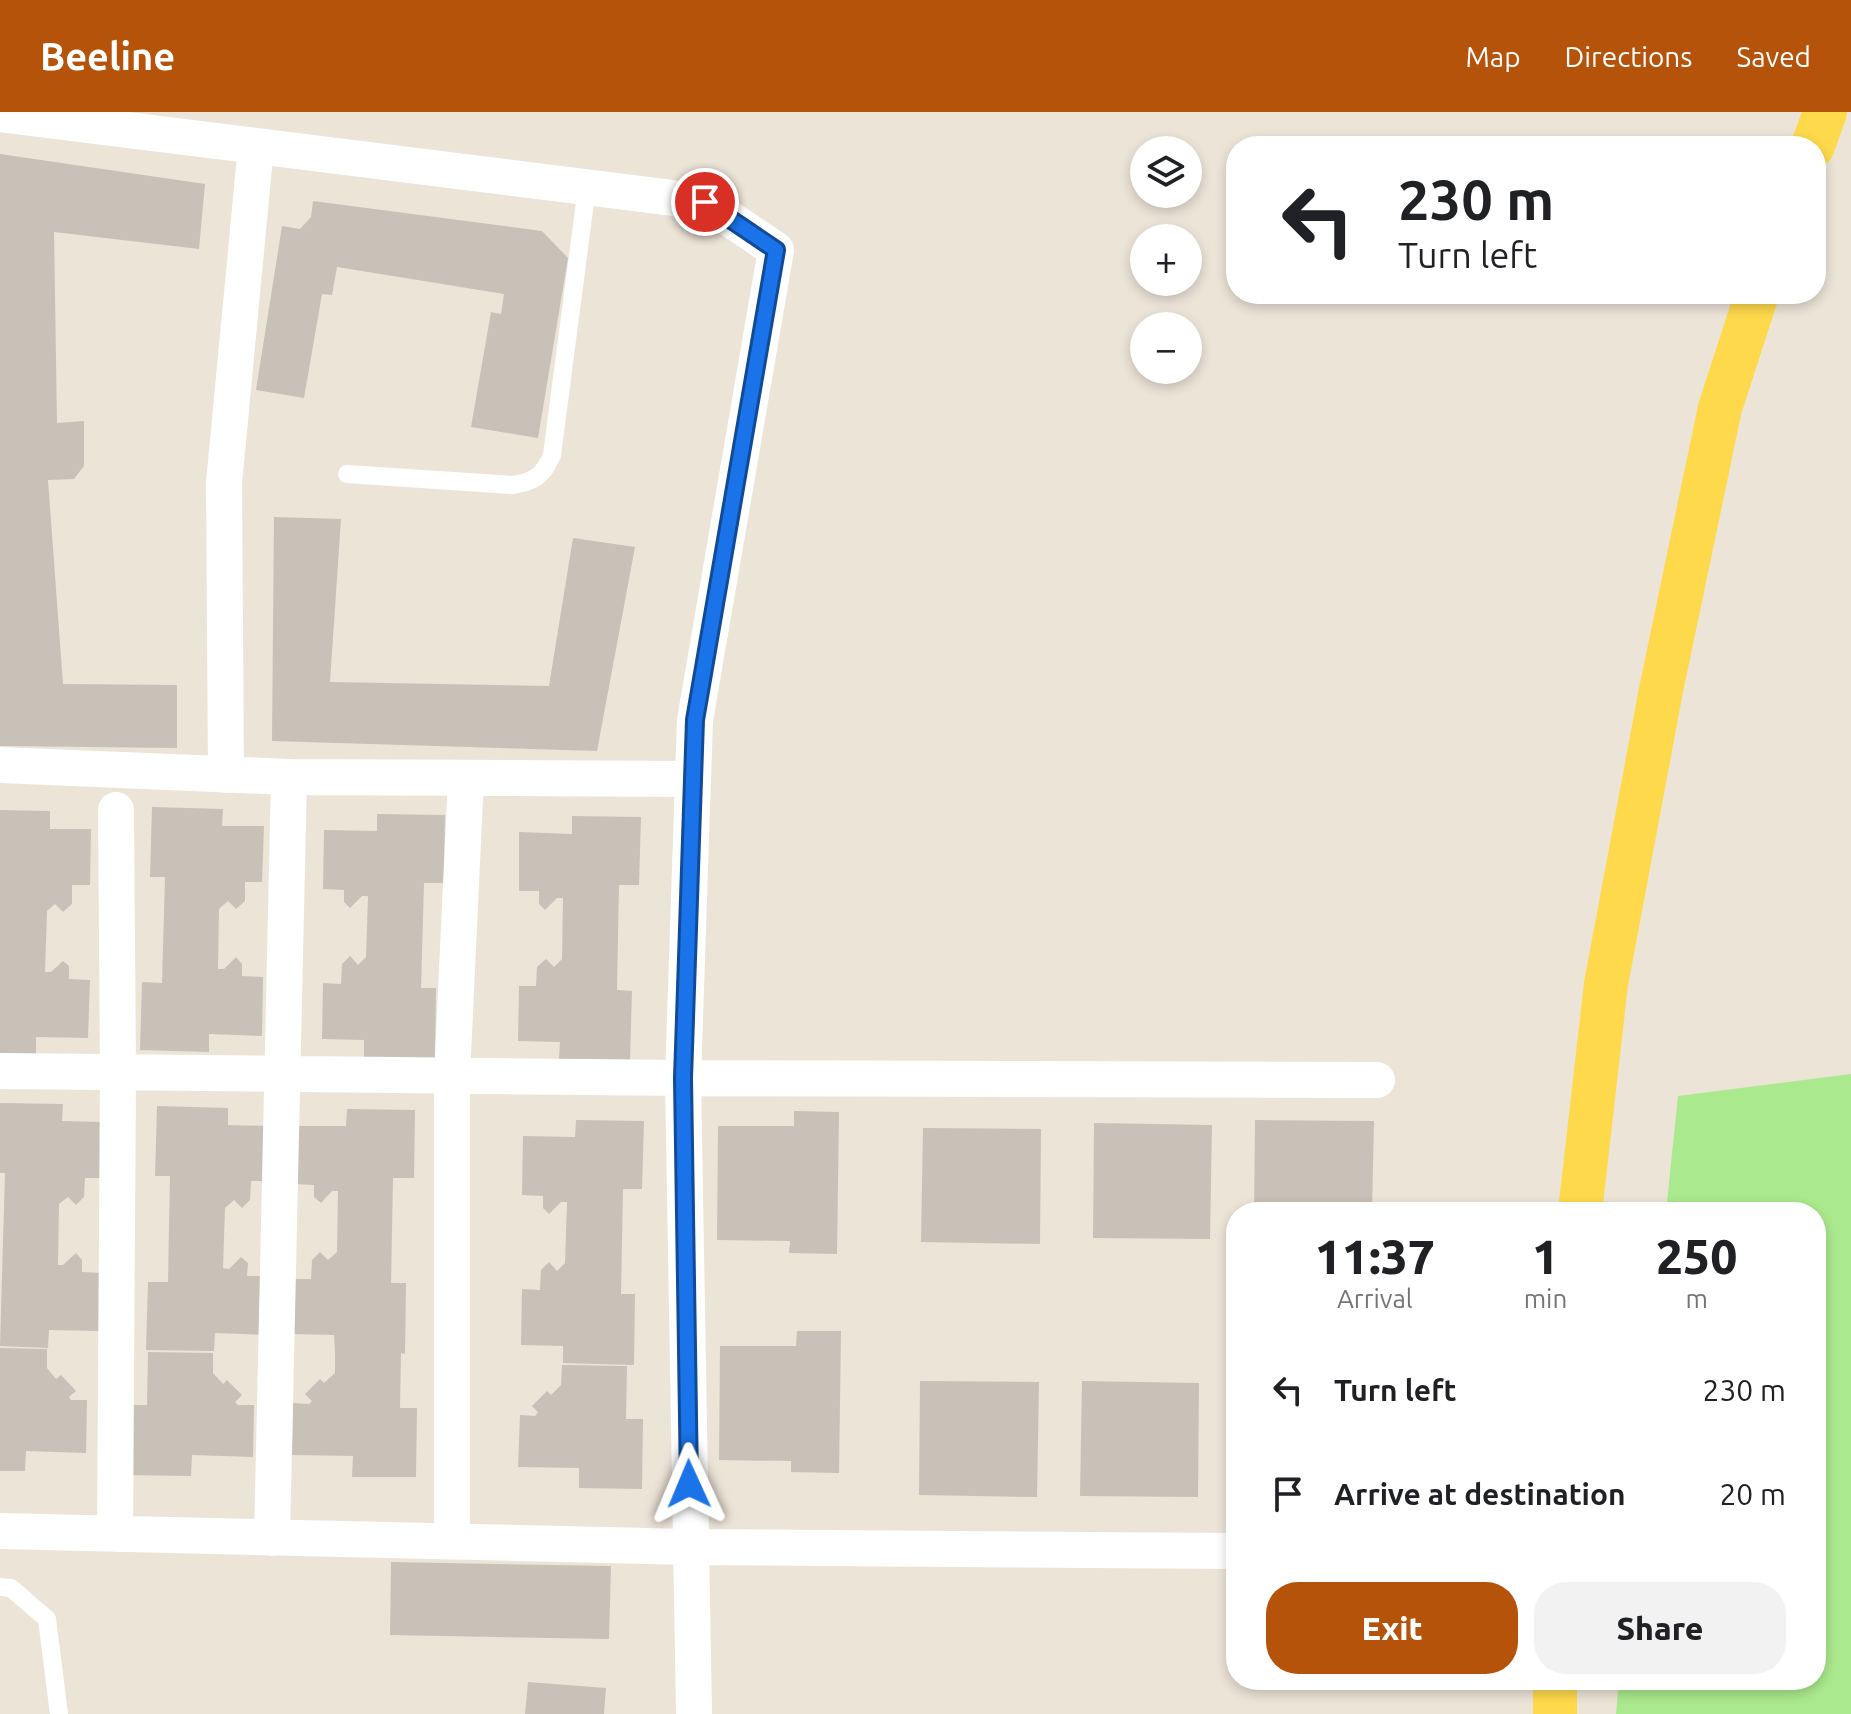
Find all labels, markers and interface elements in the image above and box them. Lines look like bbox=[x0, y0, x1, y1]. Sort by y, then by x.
text: Beeline bbox=[40, 35, 175, 77]
text: Map bbox=[1465, 41, 1521, 72]
text: Directions bbox=[1565, 41, 1692, 72]
text: Saved bbox=[1736, 41, 1811, 72]
map controls bbox=[1130, 136, 1202, 384]
button: layers bbox=[1130, 136, 1202, 208]
pin bbox=[671, 168, 739, 236]
icon: left bbox=[1266, 168, 1370, 272]
text: 230 m bbox=[1398, 168, 1554, 231]
icon: arrive bbox=[683, 180, 727, 224]
button: + bbox=[1130, 224, 1202, 296]
text: Turn left bbox=[1398, 234, 1537, 275]
button: − bbox=[1130, 312, 1202, 384]
text: 11:37 bbox=[1315, 1229, 1435, 1283]
text: 1 bbox=[1532, 1229, 1559, 1283]
text: 250 bbox=[1656, 1229, 1737, 1283]
text: Arrival bbox=[1337, 1284, 1413, 1313]
text: min bbox=[1524, 1284, 1567, 1313]
text: m bbox=[1685, 1284, 1708, 1313]
icon: left bbox=[1266, 1368, 1310, 1412]
text: Turn left bbox=[1334, 1373, 1456, 1407]
text: 230 m bbox=[1702, 1373, 1786, 1407]
position arrow bbox=[647, 1442, 731, 1526]
icon: arrive bbox=[1266, 1472, 1310, 1516]
text: Arrive at destination bbox=[1334, 1477, 1626, 1511]
text: 20 m bbox=[1719, 1477, 1786, 1511]
button: Exit bbox=[1266, 1582, 1518, 1674]
button: Share bbox=[1534, 1582, 1786, 1674]

